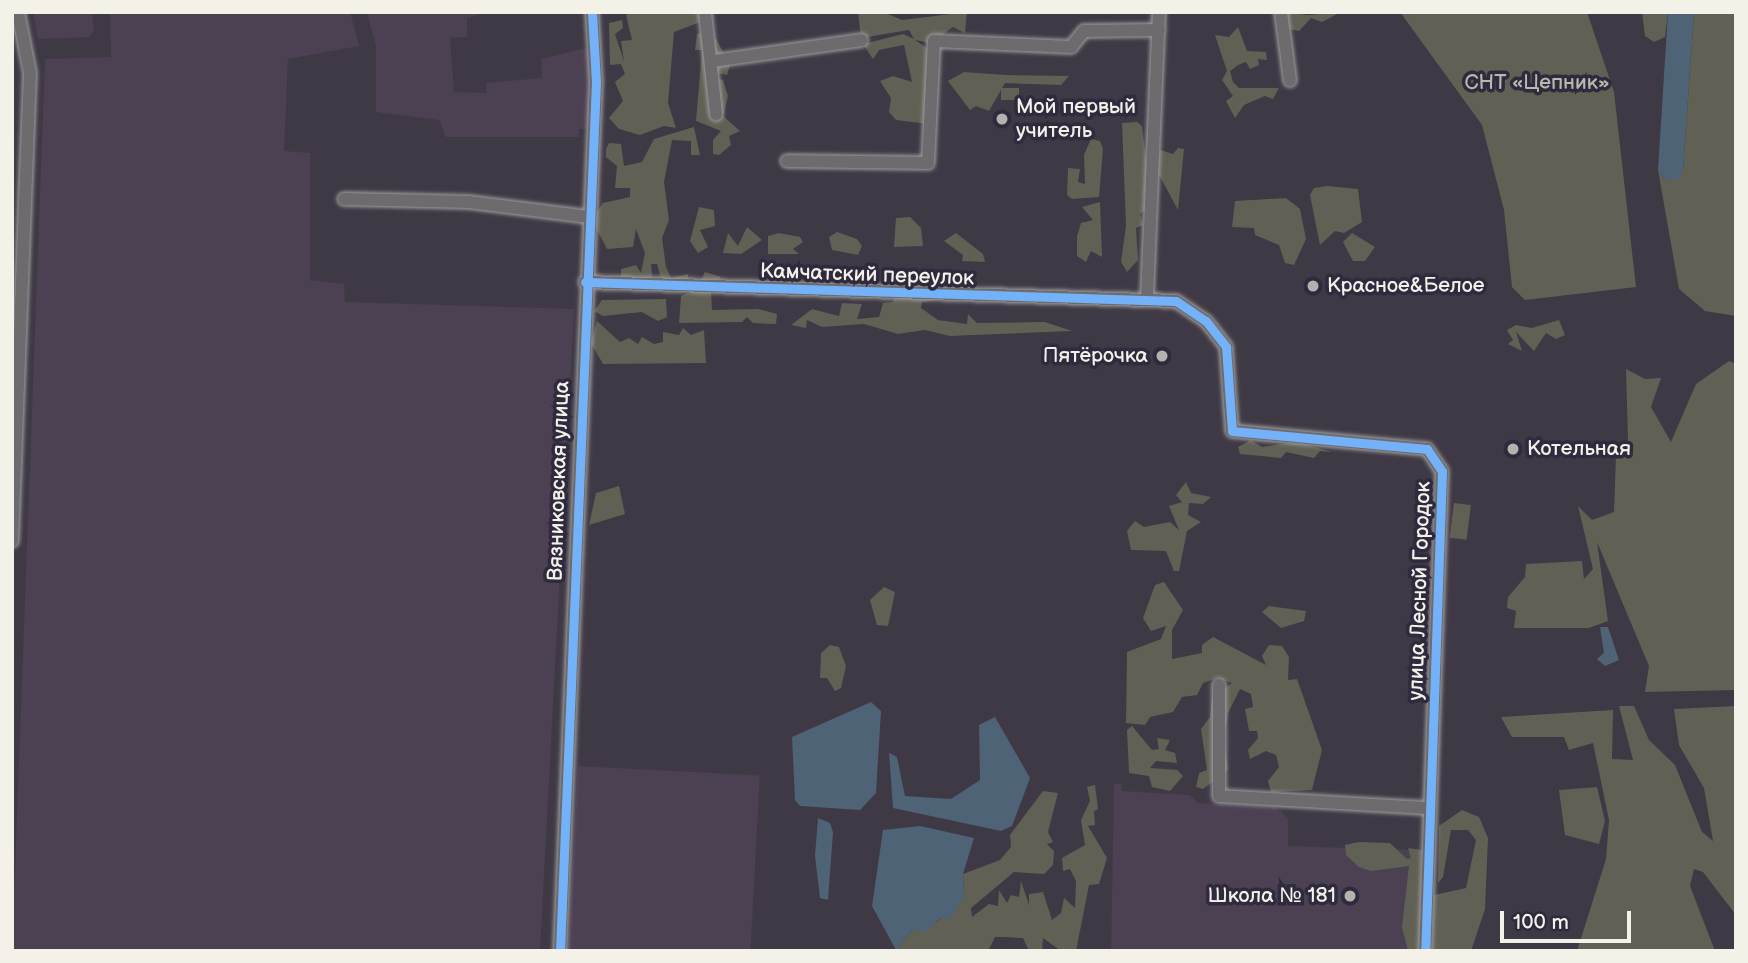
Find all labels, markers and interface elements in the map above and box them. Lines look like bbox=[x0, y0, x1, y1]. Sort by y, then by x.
park label: СНТ «Цепник» bbox=[1464, 70, 1610, 96]
place label: Мой первый учитель bbox=[1016, 94, 1136, 144]
marker: Мой первый учитель bbox=[994, 111, 1010, 127]
street label: Камчатский переулок bbox=[759, 259, 975, 291]
place label: Красное&Белое bbox=[1327, 273, 1484, 299]
marker: Красное&Белое bbox=[1305, 278, 1321, 294]
place label: Пятёрочка bbox=[1043, 343, 1148, 369]
marker: Пятёрочка bbox=[1154, 348, 1170, 364]
street label: Вязниковская улица bbox=[543, 380, 575, 582]
place label: Котельная bbox=[1527, 436, 1631, 462]
marker: Котельная bbox=[1505, 441, 1521, 457]
street label: улица Лесной Городок bbox=[1404, 481, 1436, 701]
place label: Школа № 181 bbox=[1207, 883, 1336, 909]
marker: Школа № 181 bbox=[1342, 888, 1358, 904]
scale bar bbox=[1503, 897, 1634, 941]
text: 100 m bbox=[1513, 910, 1569, 935]

